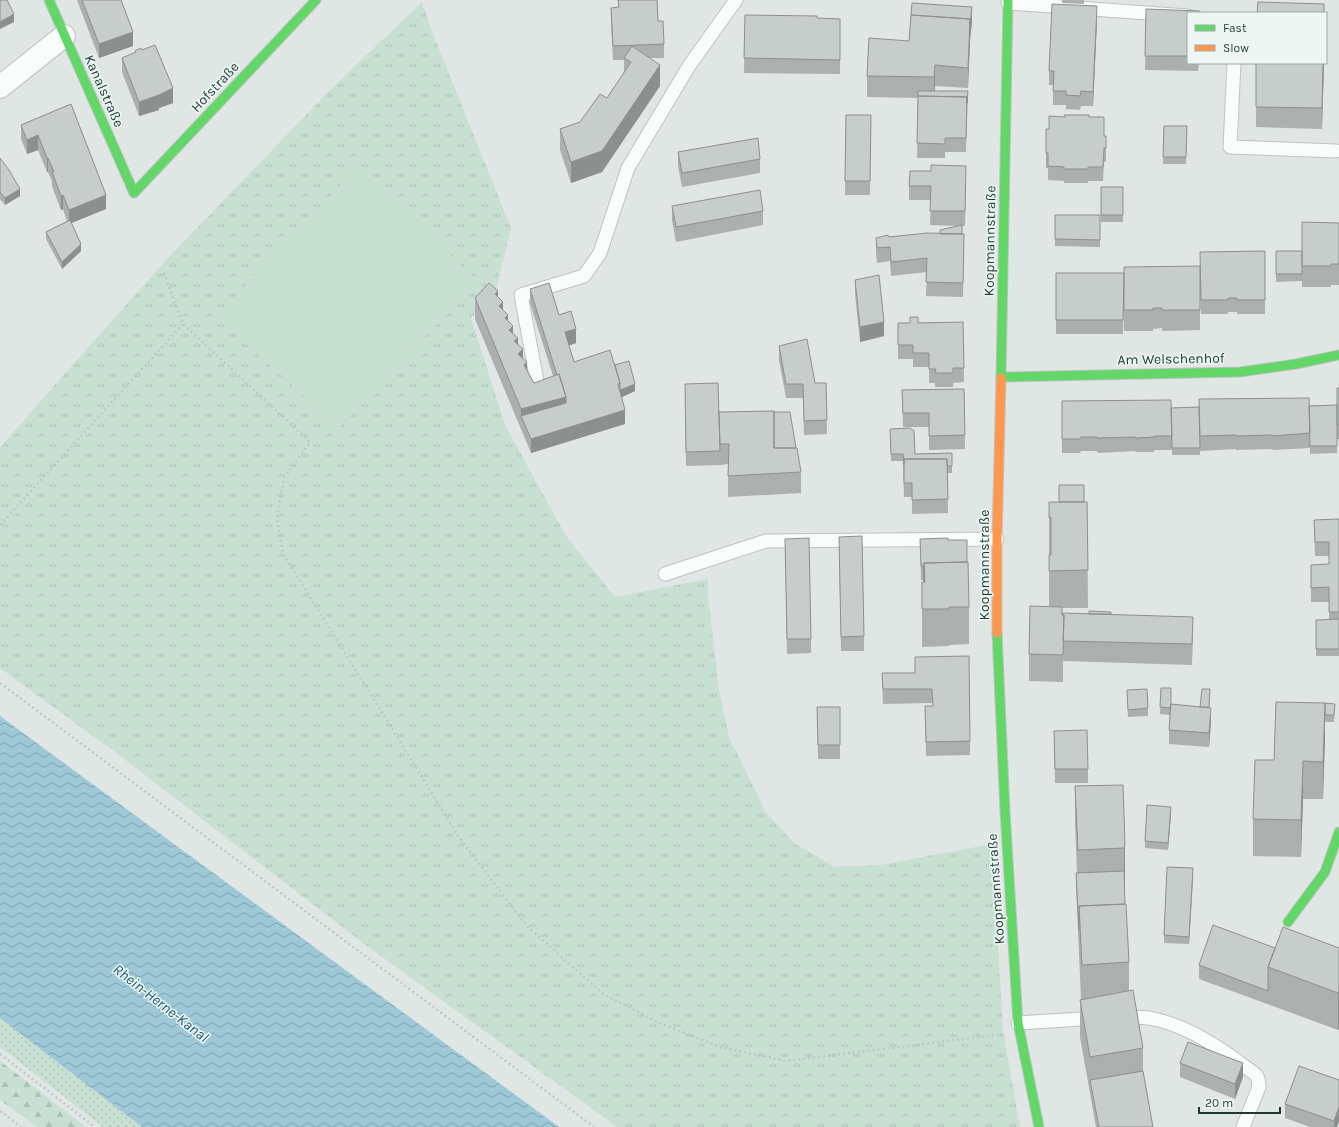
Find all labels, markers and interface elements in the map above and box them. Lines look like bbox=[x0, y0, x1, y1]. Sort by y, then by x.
legend bbox=[1187, 12, 1327, 64]
text: Fast bbox=[1223, 21, 1247, 35]
text: Slow bbox=[1223, 41, 1249, 55]
street label: Kanalstraße bbox=[80, 52, 128, 130]
street label: Hofstraße bbox=[187, 58, 243, 116]
street label: Koopmannstraße bbox=[981, 185, 999, 297]
street label: Am Welschenhof bbox=[1117, 350, 1225, 368]
street label: Koopmannstraße bbox=[976, 510, 993, 620]
street label: Koopmannstraße bbox=[984, 833, 1008, 945]
water label: Rhein-Herne-Kanal bbox=[110, 960, 213, 1046]
scale bar bbox=[1199, 1089, 1280, 1115]
text: 20 m bbox=[1205, 1096, 1233, 1110]

